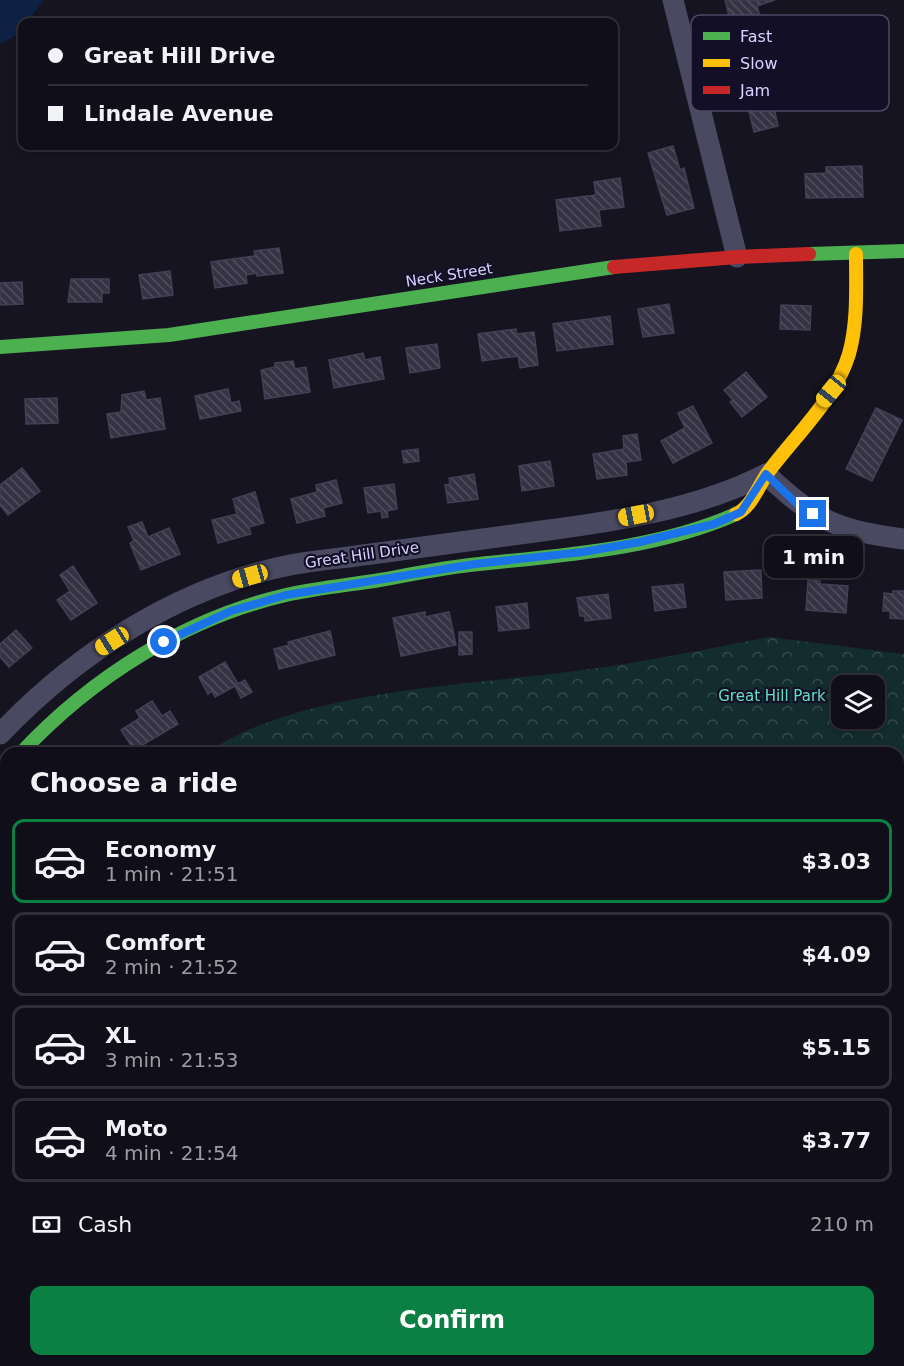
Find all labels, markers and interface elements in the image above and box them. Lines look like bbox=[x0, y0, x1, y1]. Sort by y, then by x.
legend bbox=[691, 15, 889, 111]
text: Fast bbox=[740, 27, 772, 46]
text: Great Hill Drive bbox=[84, 43, 275, 68]
text: Slow bbox=[740, 54, 777, 73]
text: Jam bbox=[739, 81, 770, 100]
text: Lindale Avenue bbox=[84, 101, 274, 126]
street label: Neck Street bbox=[404, 259, 494, 291]
car bbox=[813, 371, 849, 411]
route end bbox=[799, 500, 826, 527]
car bbox=[617, 503, 655, 527]
callout: 1 min bbox=[764, 535, 862, 577]
street label: Great Hill Drive bbox=[304, 538, 420, 572]
text: 1 min bbox=[782, 545, 845, 569]
car bbox=[230, 562, 270, 590]
car bbox=[92, 624, 132, 658]
route start bbox=[150, 628, 177, 655]
map controls bbox=[831, 675, 885, 729]
button: layers bbox=[831, 675, 885, 729]
park label: Great Hill Park bbox=[718, 687, 826, 705]
text: Choose a ride bbox=[30, 767, 238, 798]
icon: car bbox=[33, 834, 87, 888]
text: Economy bbox=[105, 837, 216, 862]
text: $3.03 bbox=[801, 849, 871, 874]
text: 1 min · 21:51 bbox=[105, 862, 239, 886]
icon: car bbox=[33, 927, 87, 981]
text: Comfort bbox=[105, 930, 205, 955]
text: $4.09 bbox=[801, 942, 871, 967]
text: 2 min · 21:52 bbox=[105, 955, 239, 979]
icon: car bbox=[33, 1020, 87, 1074]
text: XL bbox=[105, 1023, 136, 1048]
text: $5.15 bbox=[801, 1035, 871, 1060]
text: 3 min · 21:53 bbox=[105, 1048, 239, 1072]
icon: car bbox=[33, 1113, 87, 1167]
text: Moto bbox=[105, 1116, 168, 1141]
text: $3.77 bbox=[801, 1128, 871, 1153]
text: 4 min · 21:54 bbox=[105, 1141, 239, 1165]
icon: cash bbox=[30, 1208, 63, 1241]
text: Cash bbox=[78, 1212, 132, 1237]
text: 210 m bbox=[810, 1212, 874, 1236]
button: Confirm bbox=[30, 1286, 874, 1355]

